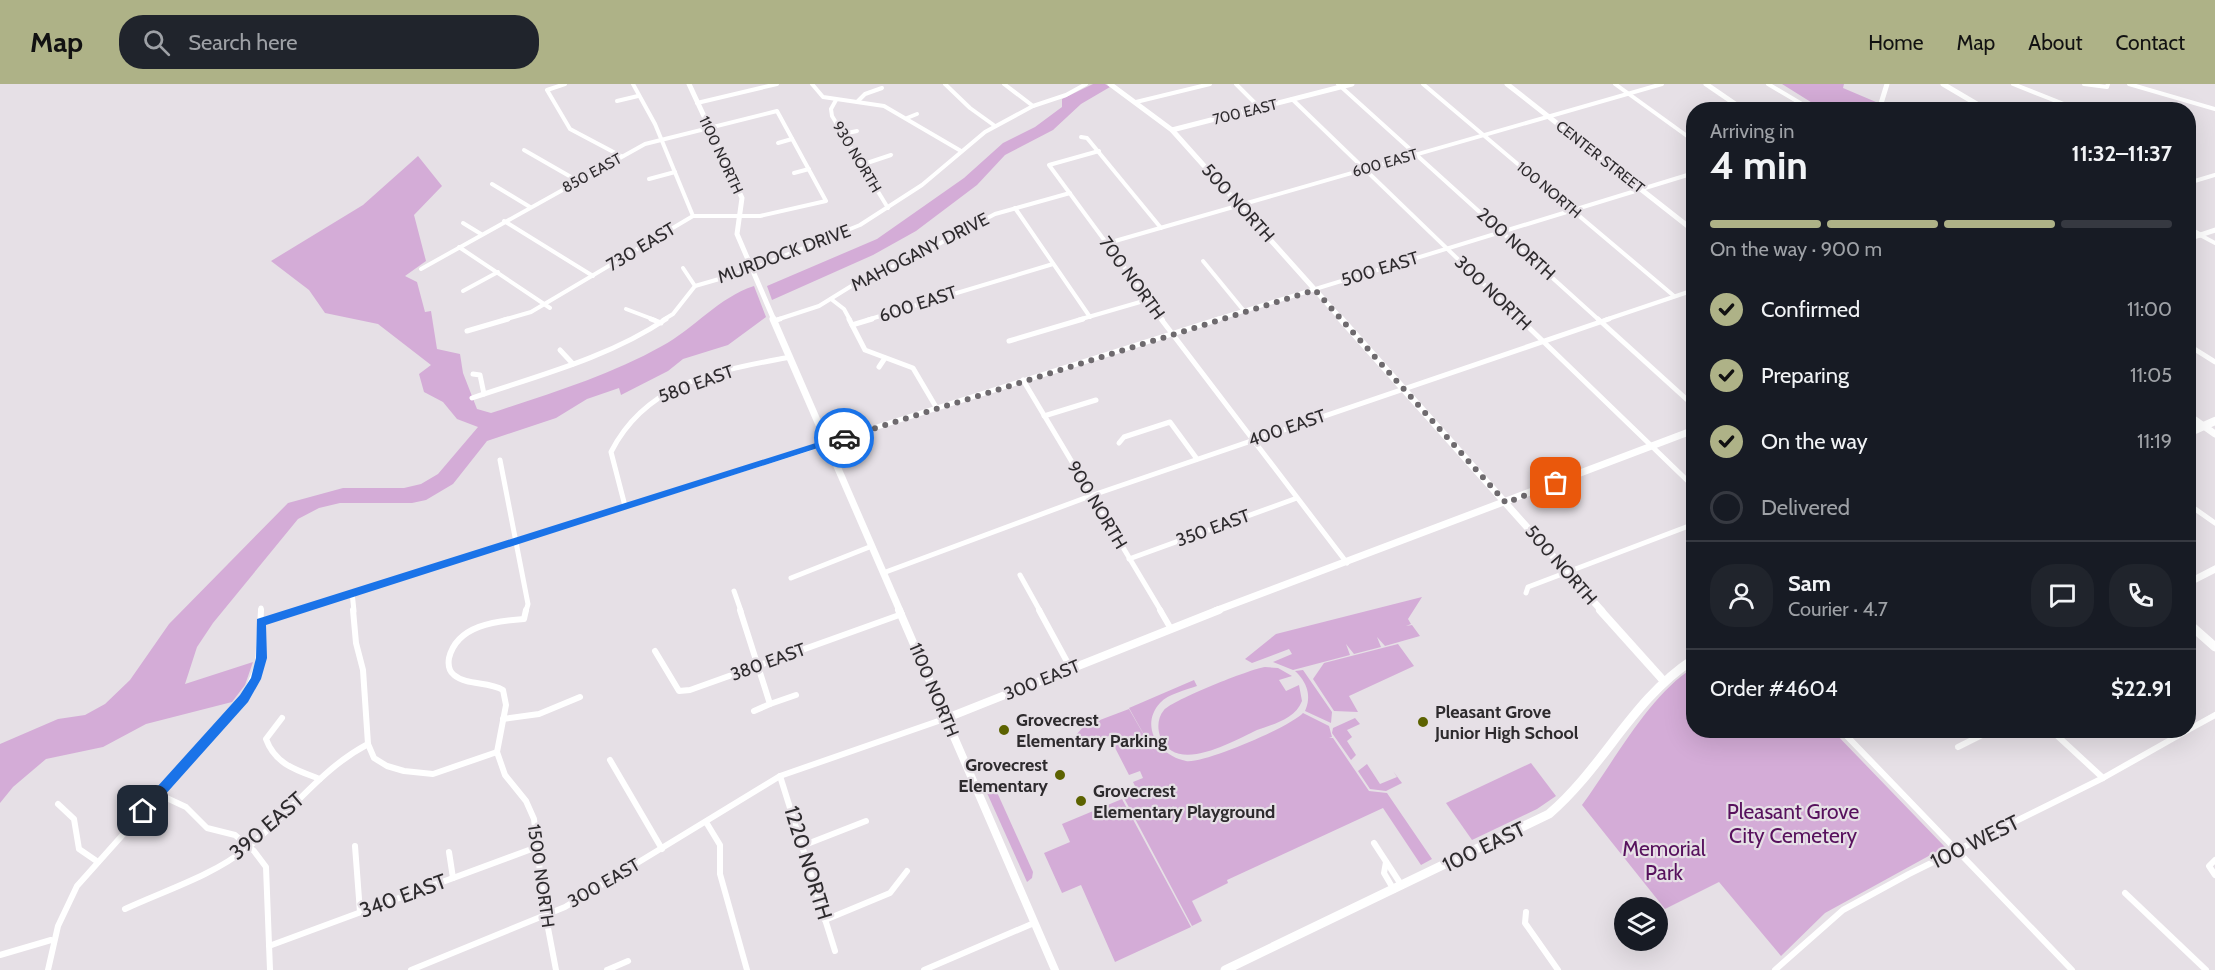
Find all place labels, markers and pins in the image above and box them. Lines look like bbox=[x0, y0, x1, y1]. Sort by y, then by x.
pin bbox=[1530, 457, 1581, 508]
place label: Pleasant Grove Junior High School bbox=[1434, 701, 1579, 744]
place label: Grovecrest Elementary Parking bbox=[1016, 709, 1167, 752]
marker: Pleasant Grove Junior High School bbox=[1416, 715, 1430, 729]
marker: Grovecrest Elementary Parking bbox=[997, 723, 1011, 737]
place label: Grovecrest Elementary bbox=[958, 754, 1048, 797]
marker: Grovecrest Elementary bbox=[1053, 768, 1067, 782]
place label: Grovecrest Elementary Playground bbox=[1093, 780, 1275, 823]
pin bbox=[117, 785, 168, 836]
marker: Grovecrest Elementary Playground bbox=[1074, 794, 1088, 808]

